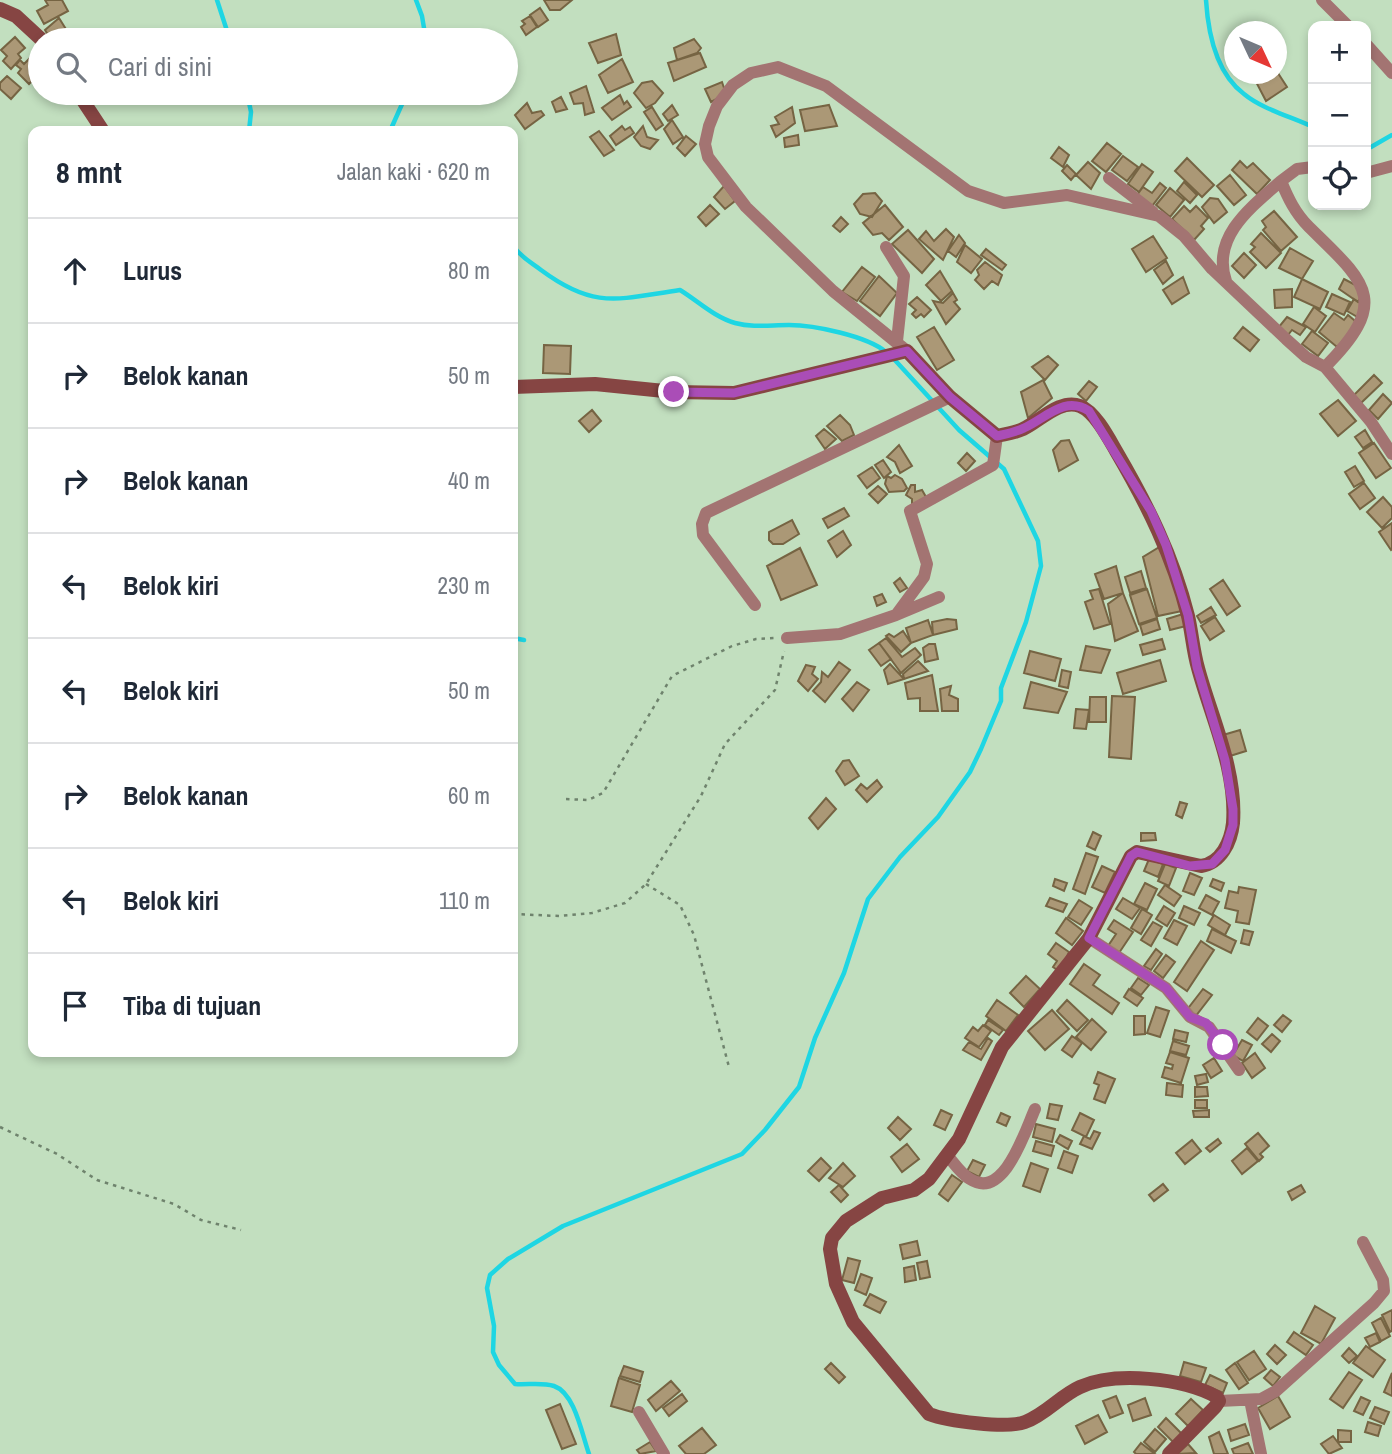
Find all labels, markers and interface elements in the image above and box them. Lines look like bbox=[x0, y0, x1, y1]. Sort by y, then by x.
north arrow bbox=[1224, 21, 1287, 84]
map controls bbox=[1308, 21, 1371, 210]
button: + bbox=[1308, 21, 1371, 84]
search box bbox=[28, 28, 518, 105]
icon: search bbox=[52, 48, 90, 86]
text: Cari di sini bbox=[108, 49, 212, 84]
button: − bbox=[1308, 84, 1371, 147]
button: locate bbox=[1308, 147, 1371, 210]
text: 8 mnt bbox=[56, 152, 122, 192]
text: Jalan kaki · 620 m bbox=[337, 156, 490, 187]
icon: ahead bbox=[56, 252, 94, 290]
text: Lurus bbox=[123, 253, 182, 288]
text: 80 m bbox=[448, 255, 490, 286]
icon: right bbox=[56, 357, 94, 395]
text: Belok kanan bbox=[123, 358, 249, 393]
text: 50 m bbox=[448, 360, 490, 391]
route end bbox=[658, 376, 689, 407]
icon: right bbox=[56, 462, 94, 500]
text: Belok kanan bbox=[123, 463, 249, 498]
text: 40 m bbox=[448, 465, 490, 496]
icon: left bbox=[56, 567, 94, 605]
text: Belok kiri bbox=[123, 568, 219, 603]
text: 230 m bbox=[438, 570, 490, 601]
icon: left bbox=[56, 672, 94, 710]
text: Belok kiri bbox=[123, 673, 219, 708]
text: 50 m bbox=[448, 675, 490, 706]
icon: right bbox=[56, 777, 94, 815]
text: Belok kanan bbox=[123, 778, 249, 813]
text: 60 m bbox=[448, 780, 490, 811]
icon: left bbox=[56, 882, 94, 920]
text: Belok kiri bbox=[123, 883, 219, 918]
text: 110 m bbox=[439, 885, 490, 916]
icon: arrive bbox=[56, 987, 94, 1025]
text: Tiba di tujuan bbox=[123, 988, 261, 1023]
route start bbox=[1207, 1029, 1238, 1060]

